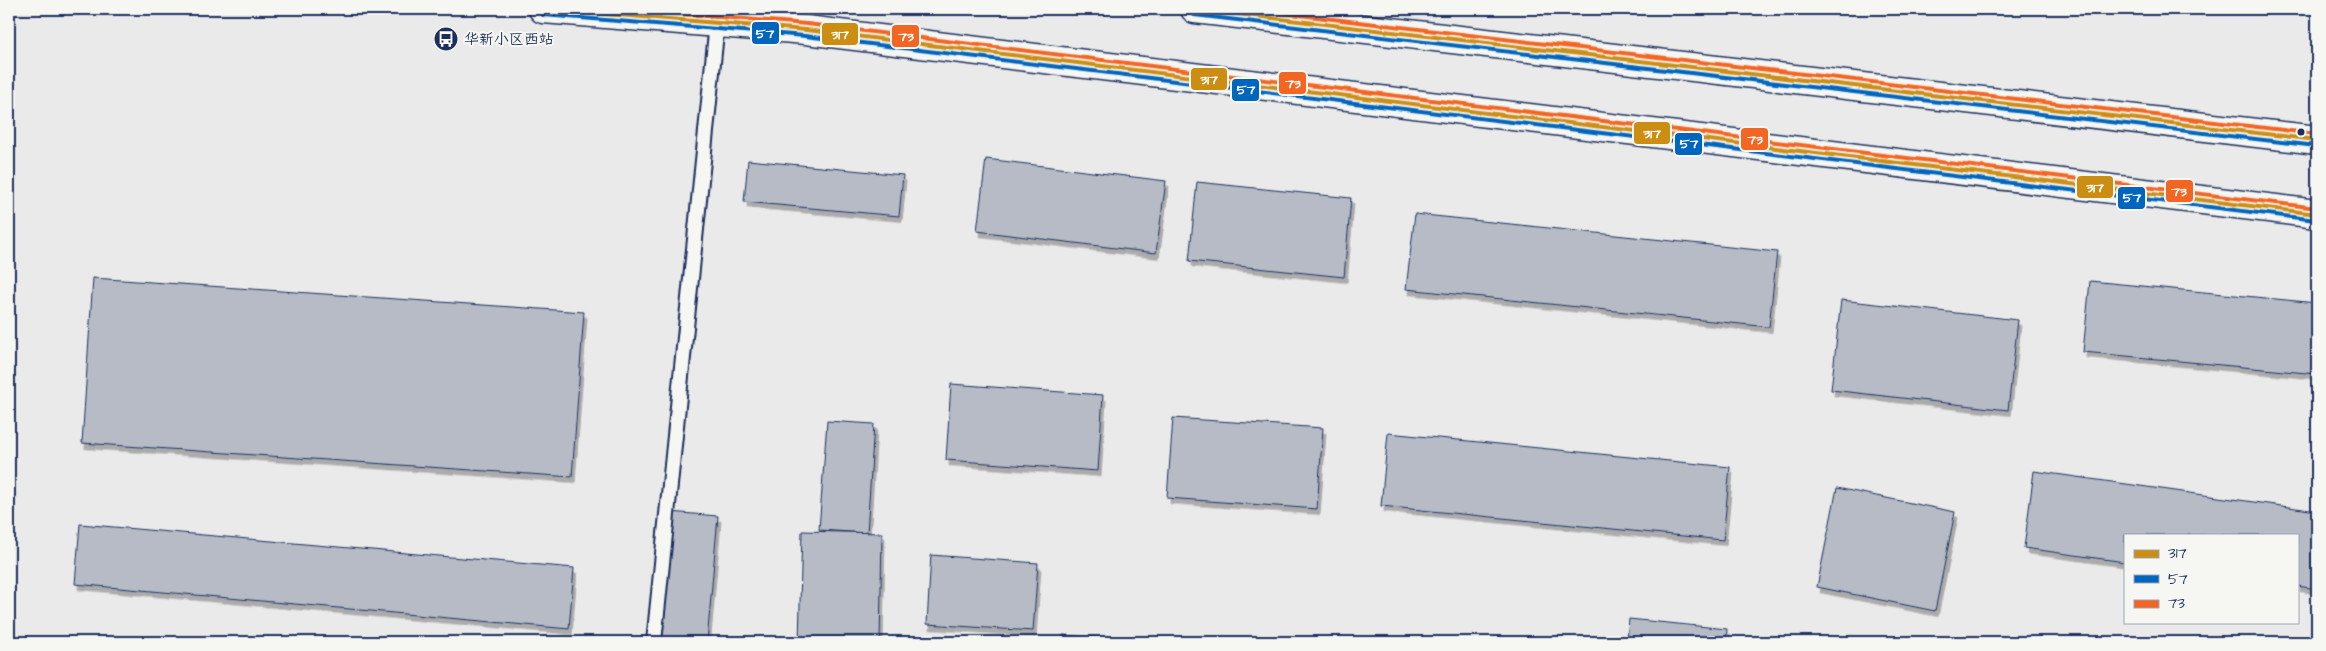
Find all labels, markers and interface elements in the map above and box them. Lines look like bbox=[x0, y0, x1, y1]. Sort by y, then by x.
line badge: 57 bbox=[751, 21, 780, 45]
line badge: 317 bbox=[821, 22, 859, 46]
text: 57 bbox=[756, 24, 775, 44]
line badge: 73 bbox=[891, 24, 920, 48]
text: 317 bbox=[830, 25, 849, 45]
bus stop icon: 华新小区西站 bbox=[433, 26, 459, 52]
text: 73 bbox=[897, 27, 915, 47]
place label: 华新小区西站 bbox=[464, 29, 554, 50]
line badge: 317 bbox=[1190, 67, 1228, 91]
text: 317 bbox=[1199, 70, 1218, 90]
line badge: 73 bbox=[1278, 71, 1307, 95]
text: 73 bbox=[1284, 74, 1302, 94]
line badge: 57 bbox=[1231, 78, 1260, 102]
text: 57 bbox=[1237, 80, 1256, 100]
line badge: 317 bbox=[1633, 121, 1671, 145]
text: 317 bbox=[1642, 124, 1661, 144]
line badge: 73 bbox=[1740, 127, 1769, 151]
unlabelled marker bbox=[2296, 127, 2306, 137]
text: 73 bbox=[1746, 130, 1764, 150]
line badge: 57 bbox=[1674, 132, 1703, 156]
text: 57 bbox=[1680, 134, 1699, 154]
line badge: 317 bbox=[2076, 175, 2114, 199]
text: 317 bbox=[2085, 178, 2104, 198]
line badge: 73 bbox=[2165, 179, 2194, 203]
text: 73 bbox=[2170, 182, 2188, 202]
line badge: 57 bbox=[2117, 186, 2146, 210]
text: 57 bbox=[2123, 188, 2142, 208]
legend bbox=[2124, 534, 2298, 624]
text: 317 bbox=[2168, 543, 2187, 564]
text: 57 bbox=[2168, 569, 2188, 590]
text: 73 bbox=[2168, 593, 2185, 614]

